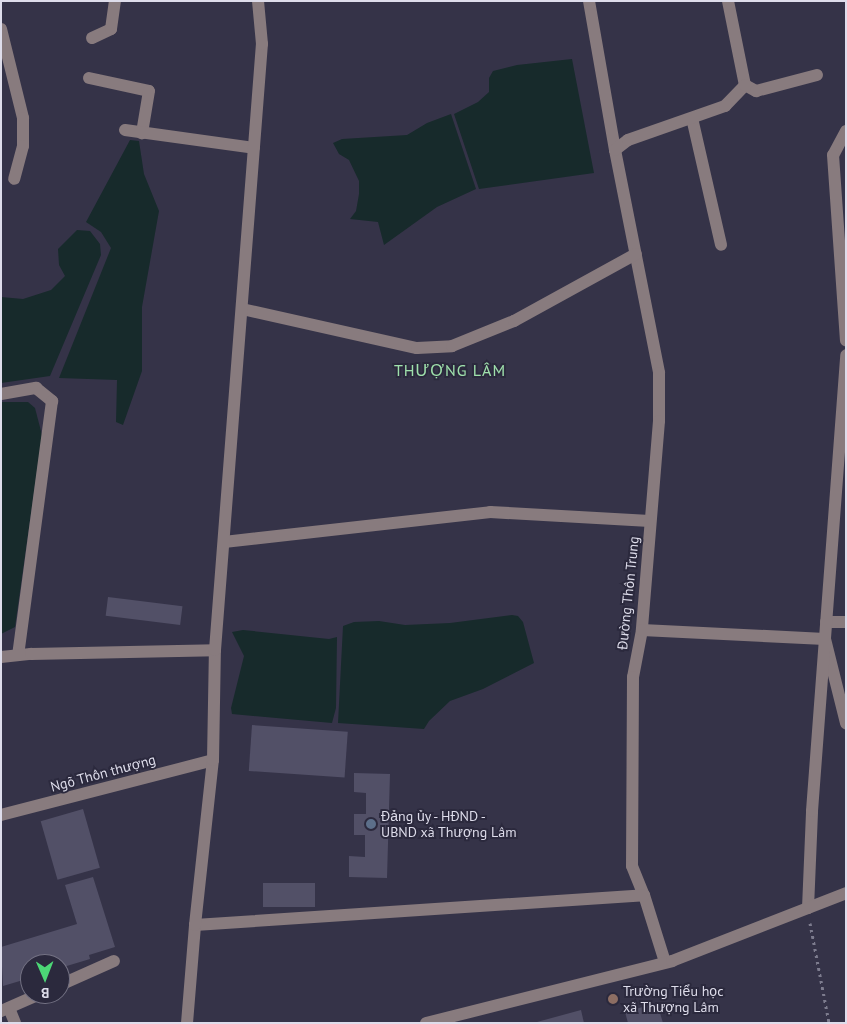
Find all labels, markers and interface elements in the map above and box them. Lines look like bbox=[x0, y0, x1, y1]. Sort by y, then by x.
district label: THƯỢNG LÂM bbox=[393, 360, 507, 380]
street label: Đường Thôn Trung bbox=[614, 535, 642, 651]
street label: Ngõ Thôn thượng bbox=[48, 751, 158, 795]
place label: Đảng ủy - HĐND - UBND xã Thượng Lâm bbox=[381, 808, 517, 840]
marker: Đảng ủy - HĐND - UBND xã Thượng Lâm bbox=[365, 818, 377, 830]
north arrow bbox=[20, 954, 70, 1004]
place label: Trường Tiểu học xã Thượng Lâm bbox=[623, 983, 724, 1016]
text: B bbox=[41, 984, 50, 1002]
marker: Trường Tiểu học xã Thượng Lâm bbox=[607, 993, 619, 1005]

